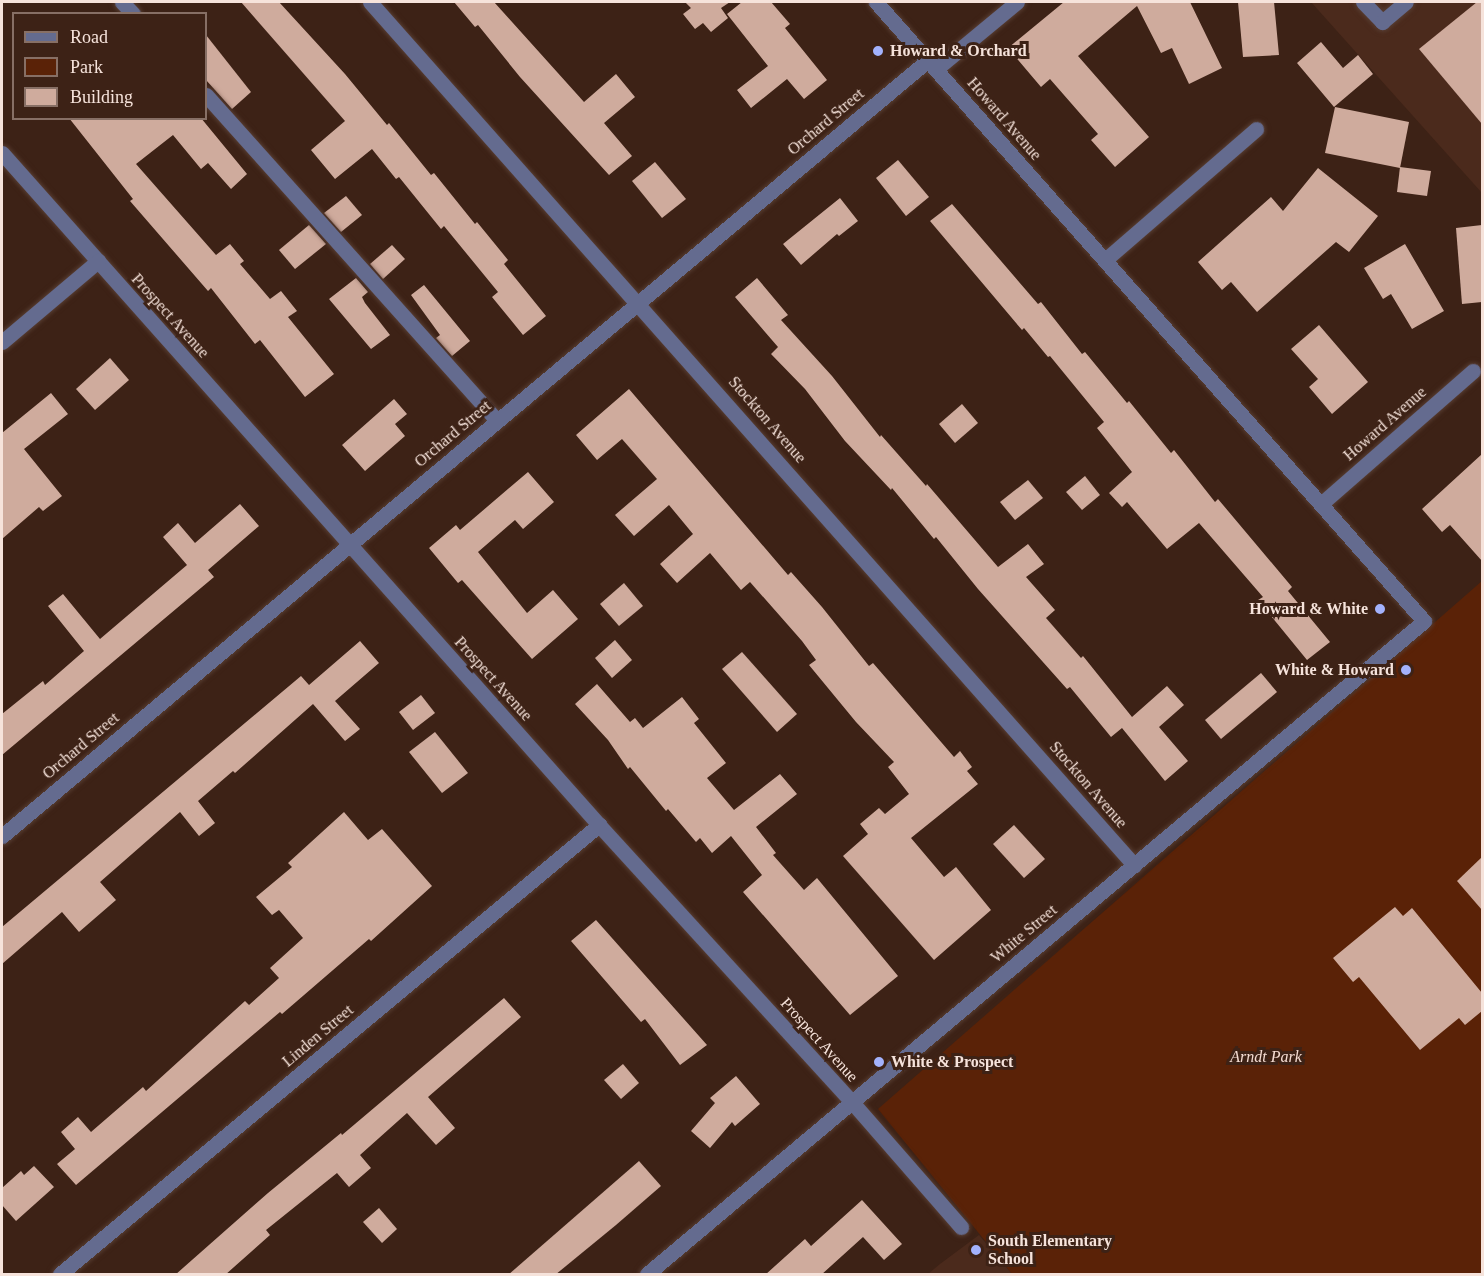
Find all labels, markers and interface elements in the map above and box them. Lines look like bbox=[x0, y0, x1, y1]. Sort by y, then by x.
legend bbox=[12, 12, 207, 120]
text: Road bbox=[70, 27, 108, 47]
place label: Howard & Orchard bbox=[890, 41, 1027, 61]
marker: Howard & Orchard bbox=[871, 44, 885, 58]
text: Park bbox=[70, 57, 103, 77]
street label: Howard Avenue bbox=[963, 73, 1045, 165]
street label: Orchard Street bbox=[784, 85, 868, 159]
text: Building bbox=[70, 87, 133, 107]
street label: Prospect Avenue bbox=[127, 270, 213, 362]
street label: Stockton Avenue bbox=[724, 372, 810, 468]
street label: Howard Avenue bbox=[1339, 383, 1431, 465]
street label: Orchard Street bbox=[411, 397, 495, 471]
place label: Howard & White bbox=[1249, 599, 1368, 619]
marker: Howard & White bbox=[1373, 602, 1387, 616]
street label: Prospect Avenue bbox=[450, 633, 536, 725]
place label: White & Howard bbox=[1275, 660, 1394, 680]
marker: White & Howard bbox=[1399, 663, 1413, 677]
street label: Orchard Street bbox=[39, 709, 123, 783]
street label: Stockton Avenue bbox=[1045, 737, 1131, 833]
street label: White Street bbox=[987, 901, 1061, 967]
street label: Prospect Avenue bbox=[776, 994, 862, 1086]
street label: Linden Street bbox=[279, 1001, 357, 1071]
park label: Arndt Park bbox=[1230, 1047, 1302, 1067]
place label: White & Prospect bbox=[891, 1052, 1013, 1072]
marker: White & Prospect bbox=[872, 1055, 886, 1069]
place label: South Elementary School bbox=[988, 1231, 1112, 1269]
marker: South Elementary School bbox=[969, 1243, 983, 1257]

